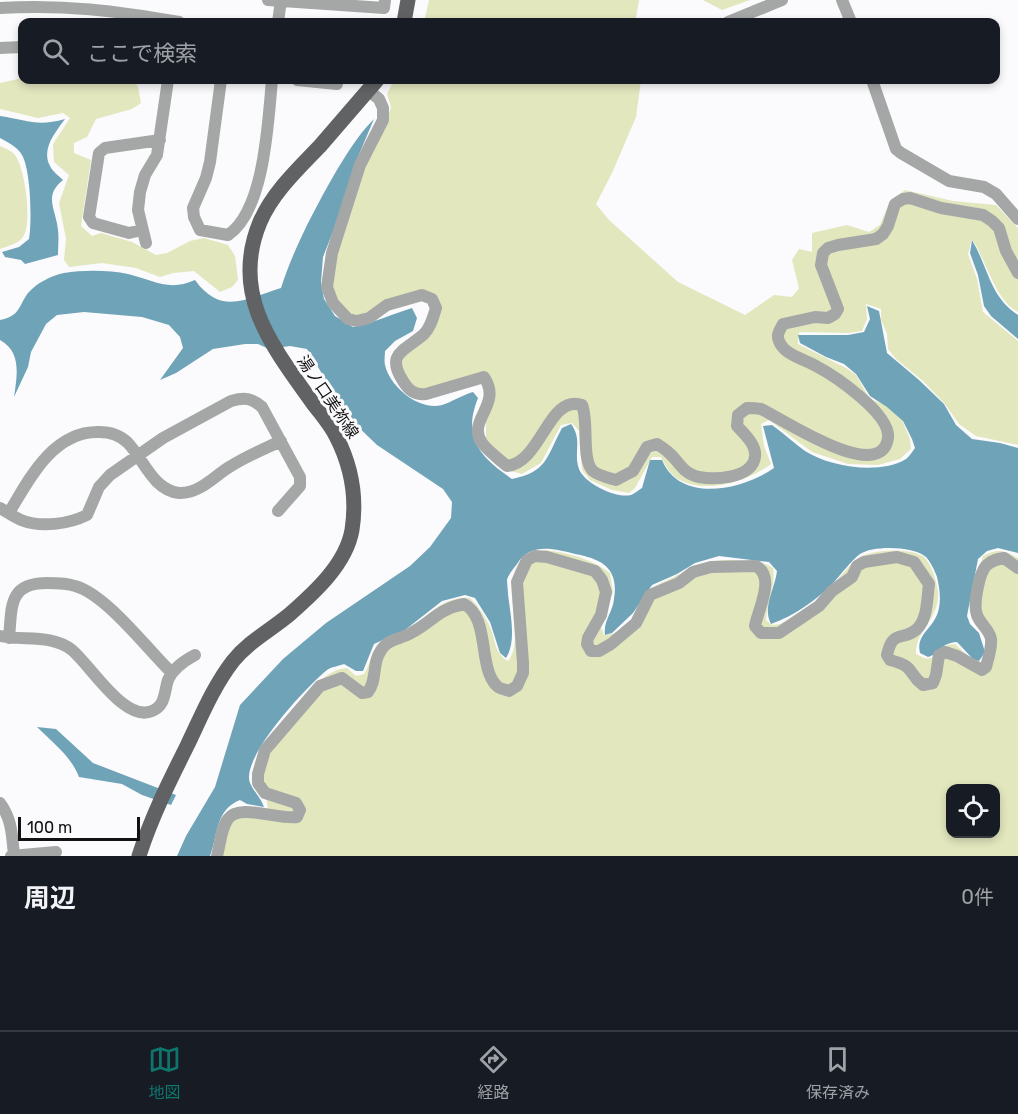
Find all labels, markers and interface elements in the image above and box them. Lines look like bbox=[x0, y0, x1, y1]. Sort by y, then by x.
search box bbox=[18, 18, 1000, 84]
icon: search bbox=[39, 35, 72, 68]
text: ここで検索 bbox=[87, 40, 197, 67]
street label: 湯ノ口美祢線 bbox=[293, 352, 363, 442]
map controls bbox=[946, 784, 1000, 838]
button: locate bbox=[946, 784, 1000, 838]
scale bar bbox=[18, 814, 140, 842]
text: 100 m bbox=[27, 818, 72, 837]
text: 周辺 bbox=[24, 883, 76, 914]
text: 0件 bbox=[961, 885, 994, 909]
tab: 地図 bbox=[148, 1043, 181, 1103]
tab: 経路 bbox=[477, 1043, 510, 1103]
tab: 保存済み bbox=[806, 1043, 870, 1103]

